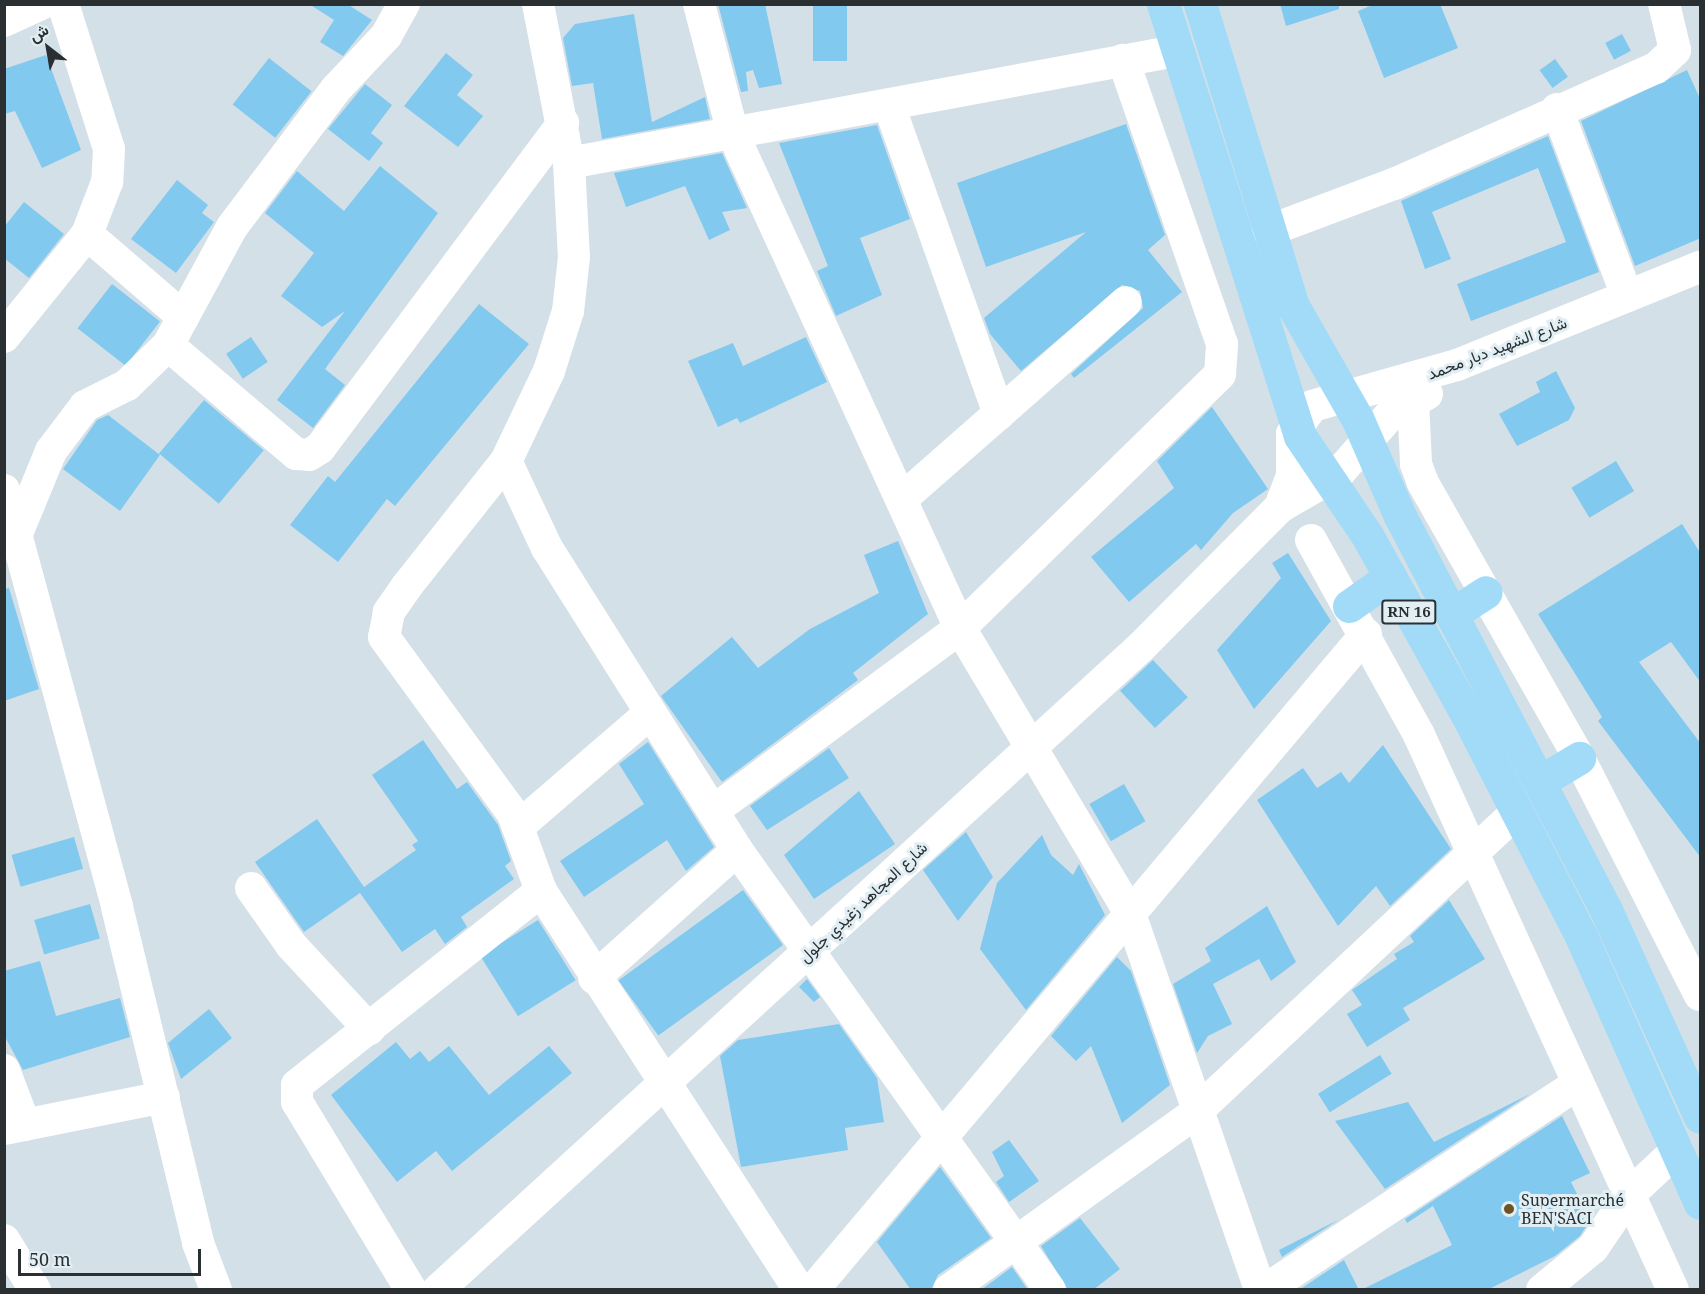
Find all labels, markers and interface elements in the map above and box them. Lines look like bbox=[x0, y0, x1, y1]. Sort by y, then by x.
north arrow bbox=[18, 18, 78, 78]
text: ش bbox=[25, 18, 53, 47]
street label: شارع الشهيد دبار محمد bbox=[1425, 313, 1569, 383]
road number: RN 16 bbox=[1380, 600, 1438, 624]
street label: شارع المجاهد زغيدي جلول bbox=[795, 838, 931, 966]
place label: Supermarché BEN'SACI bbox=[1521, 1190, 1624, 1228]
marker: Supermarché BEN'SACI bbox=[1502, 1202, 1516, 1216]
scale bar bbox=[21, 1237, 204, 1275]
text: 50 m bbox=[29, 1247, 71, 1271]

